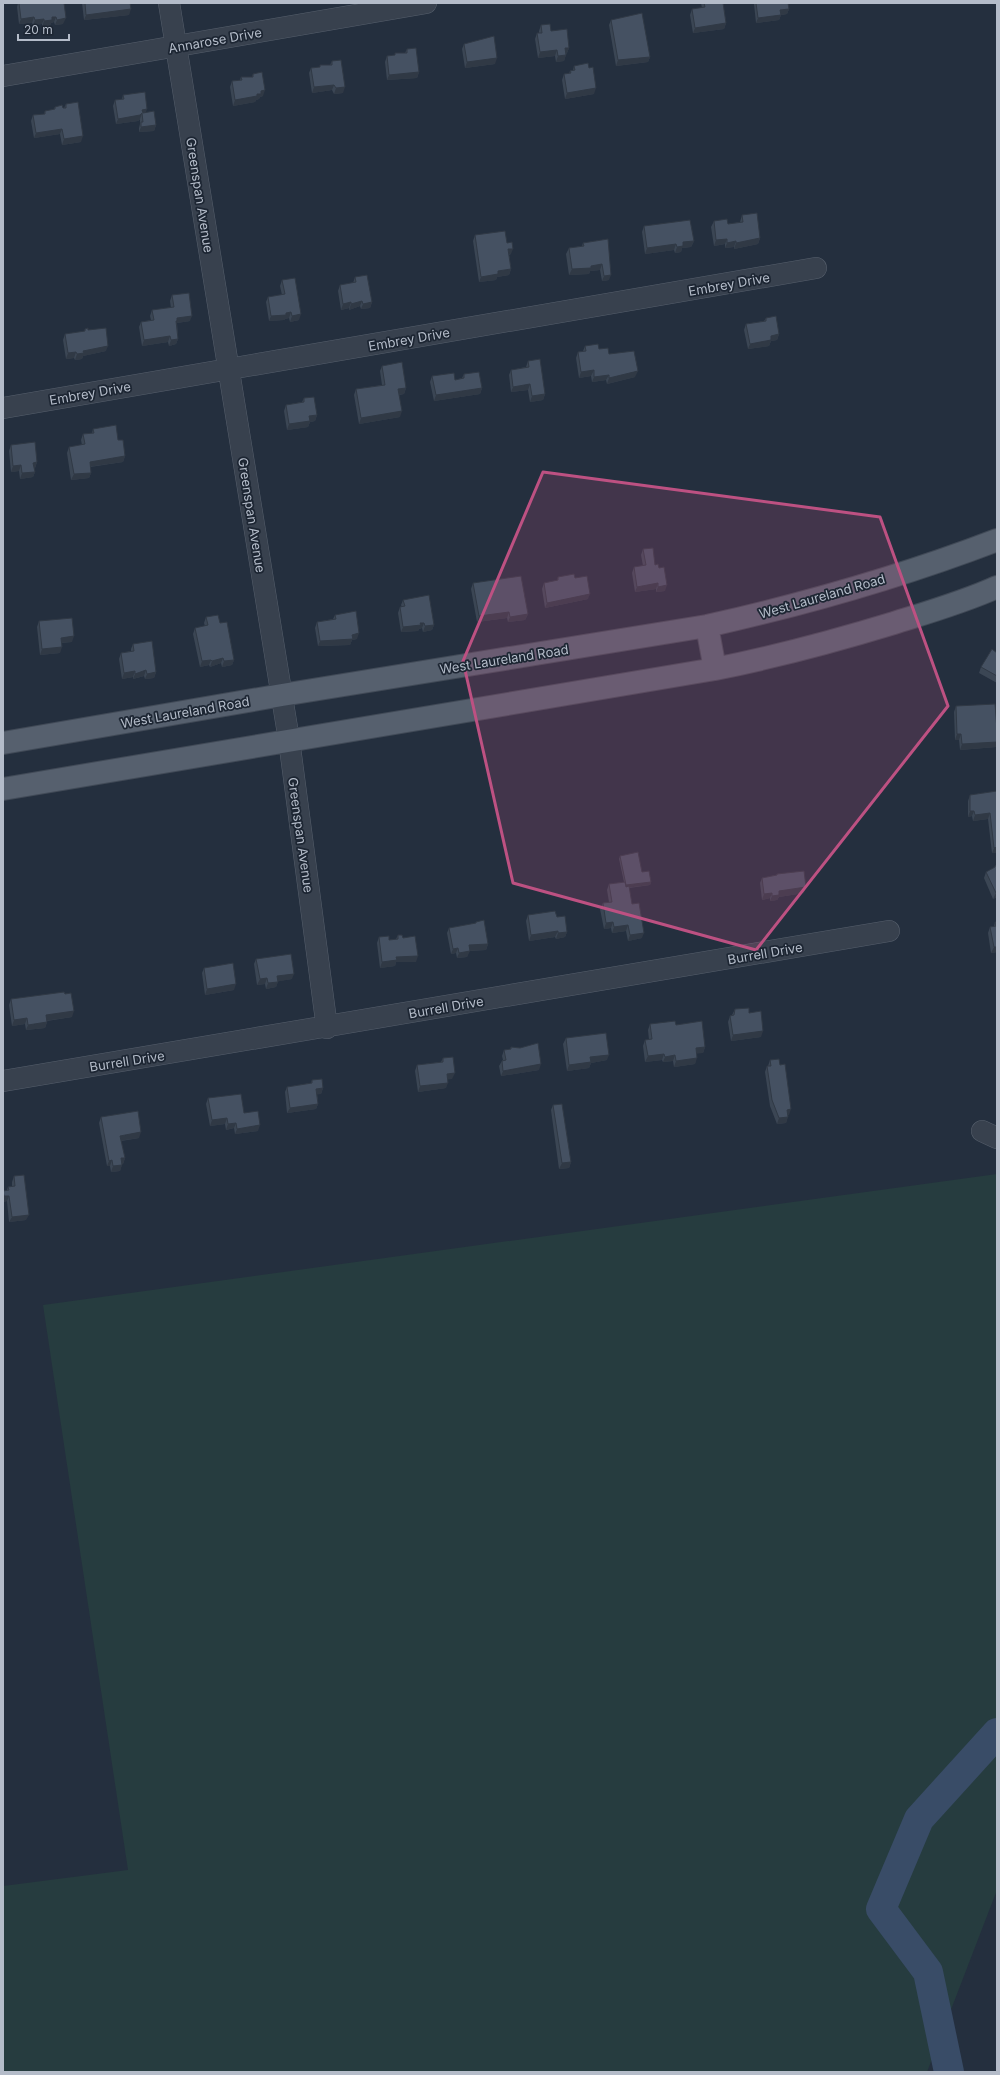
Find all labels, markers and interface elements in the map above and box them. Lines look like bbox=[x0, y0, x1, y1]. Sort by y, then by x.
scale bar bbox=[18, 16, 69, 42]
text: 20 m bbox=[24, 22, 53, 37]
street label: Annarose Drive bbox=[167, 24, 263, 56]
street label: Greenspan Avenue bbox=[183, 136, 217, 254]
street label: Embrey Drive bbox=[687, 269, 771, 299]
street label: Embrey Drive bbox=[367, 324, 451, 354]
street label: Embrey Drive bbox=[48, 378, 132, 408]
street label: Greenspan Avenue bbox=[235, 456, 269, 574]
street label: West Laureland Road bbox=[757, 570, 887, 622]
street label: West Laureland Road bbox=[438, 641, 570, 677]
street label: West Laureland Road bbox=[119, 693, 251, 731]
street label: Greenspan Avenue bbox=[285, 776, 317, 894]
street label: Burrell Drive bbox=[726, 939, 804, 967]
street label: Burrell Drive bbox=[407, 993, 485, 1021]
street label: Burrell Drive bbox=[88, 1047, 166, 1075]

